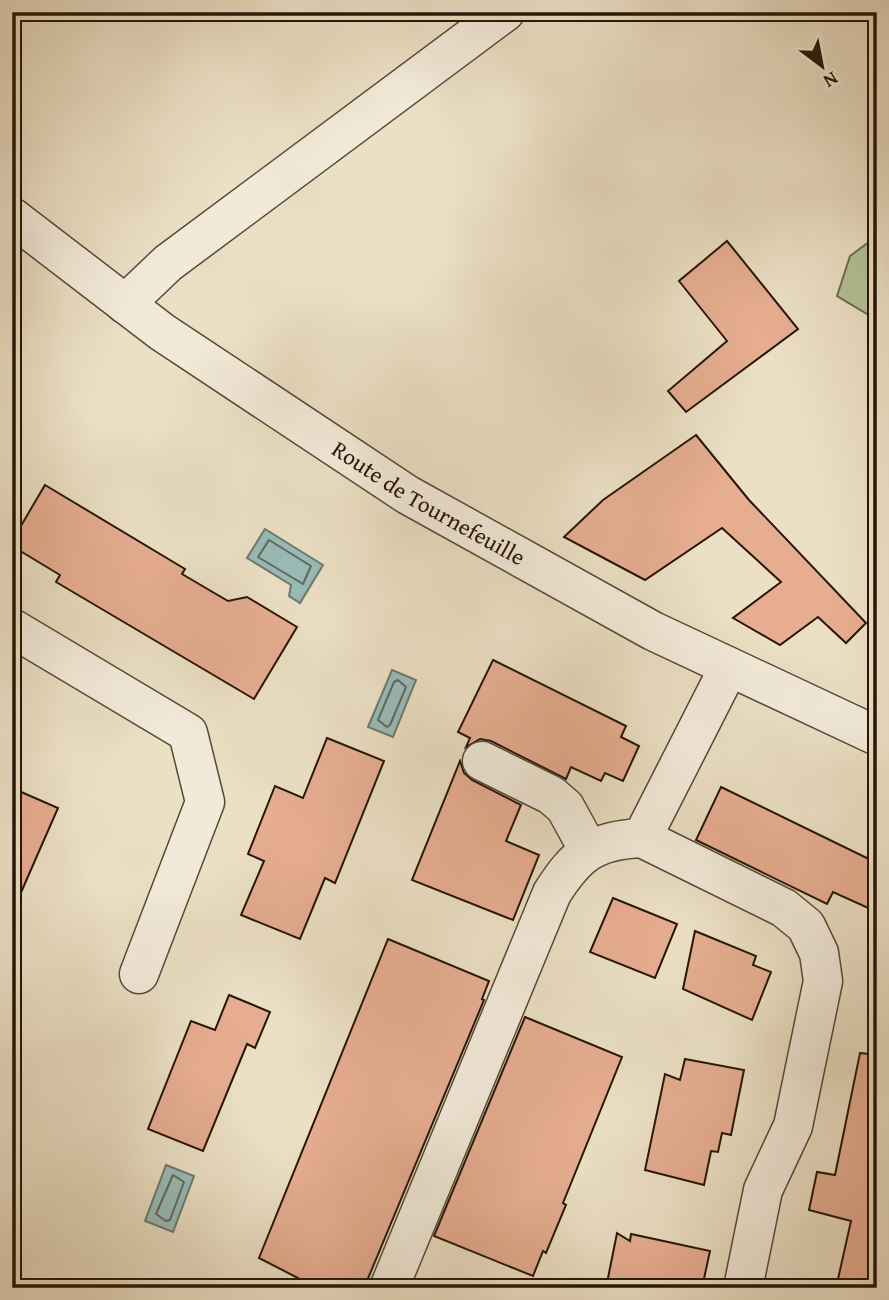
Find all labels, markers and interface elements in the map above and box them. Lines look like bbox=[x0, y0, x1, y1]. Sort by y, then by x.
north arrow bbox=[788, 32, 858, 102]
text: N bbox=[818, 65, 844, 96]
street label: Route de Tournefeuille bbox=[326, 432, 532, 573]

